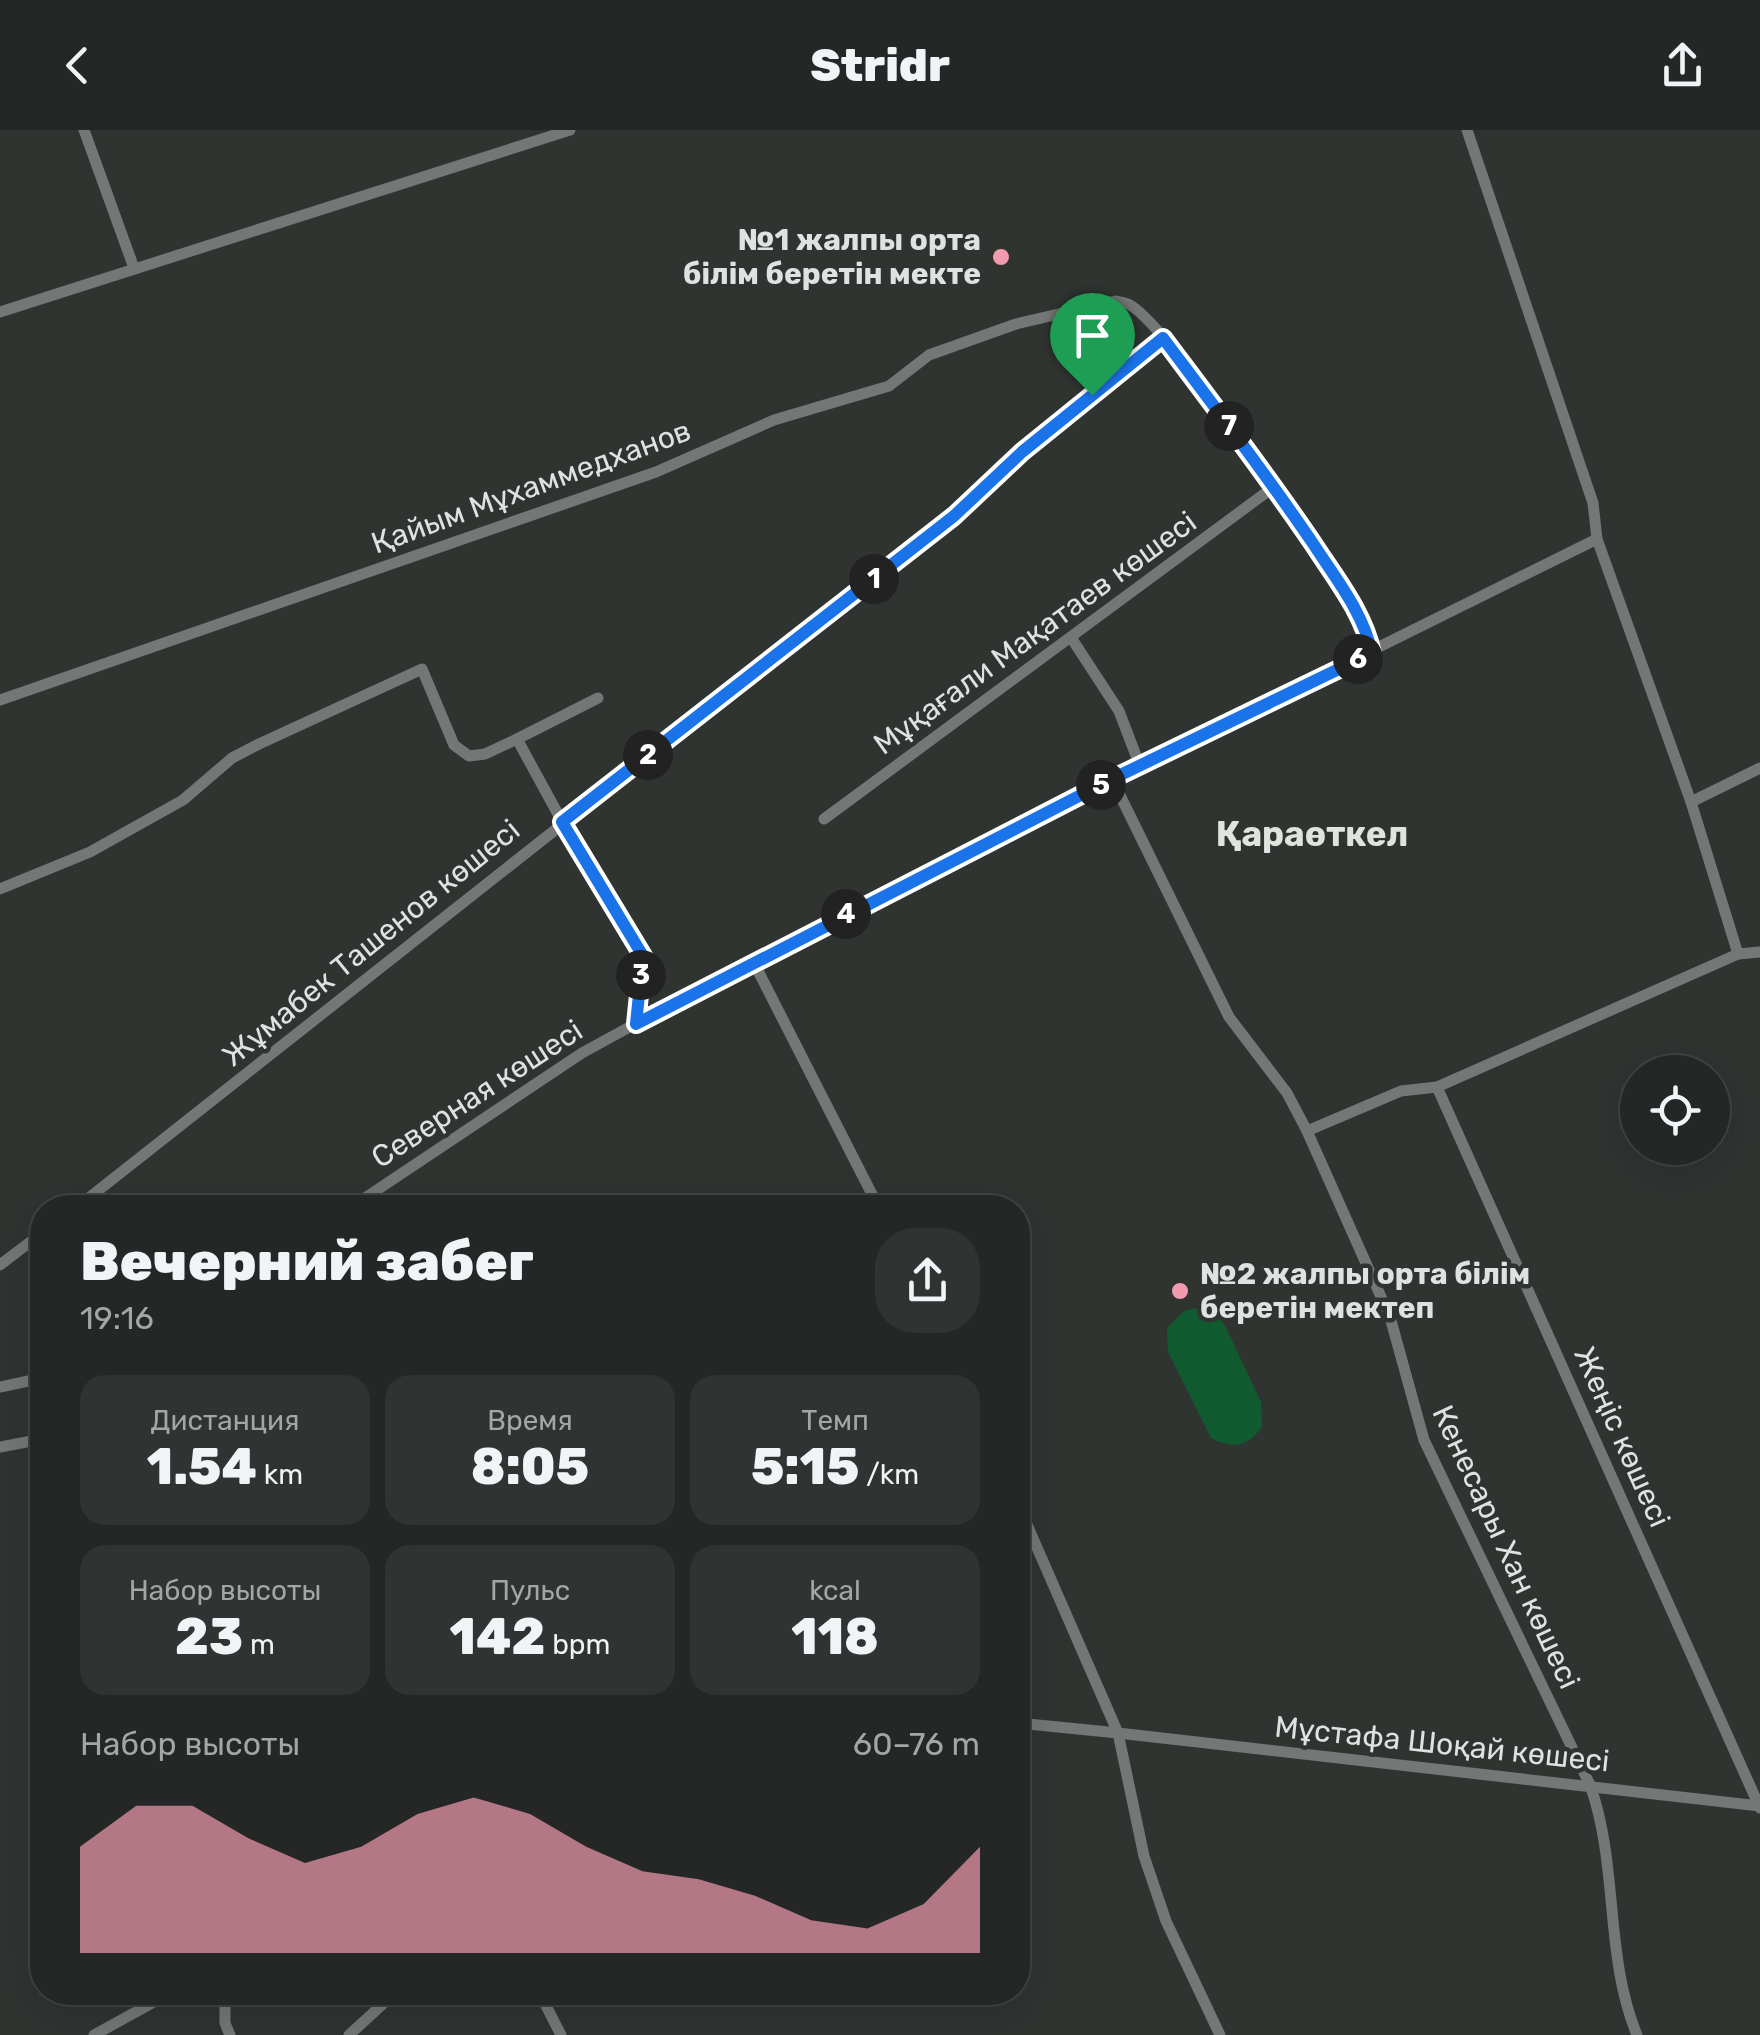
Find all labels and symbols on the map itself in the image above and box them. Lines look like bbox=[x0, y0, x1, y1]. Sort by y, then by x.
place label: №1 жалпы орта білім беретін мекте bbox=[683, 222, 981, 292]
marker: №1 жалпы орта білім беретін мекте bbox=[990, 246, 1012, 268]
pin bbox=[1050, 293, 1135, 396]
pin: 7 bbox=[1204, 401, 1254, 451]
street label: Қайым Мұхаммедханов bbox=[366, 412, 696, 562]
street label: Мұқағали Мақатаев көшесі bbox=[867, 504, 1203, 762]
pin: 1 bbox=[849, 554, 899, 604]
pin: 6 bbox=[1333, 634, 1383, 684]
pin: 2 bbox=[623, 730, 673, 780]
pin: 5 bbox=[1076, 760, 1126, 810]
street label: Жұмабек Ташенов көшесі bbox=[215, 812, 527, 1074]
district label: Қараөткел bbox=[1216, 813, 1408, 855]
pin: 4 bbox=[821, 889, 871, 939]
pin: 3 bbox=[616, 950, 666, 1000]
street label: Северная көшесі bbox=[365, 1012, 589, 1176]
place label: №2 жалпы орта білім беретін мектеп bbox=[1200, 1256, 1530, 1326]
marker: №2 жалпы орта білім беретін мектеп bbox=[1169, 1280, 1191, 1302]
street label: Жеңіс көшесі bbox=[1566, 1341, 1678, 1533]
street label: Кенесары Хан көшесі bbox=[1425, 1400, 1587, 1694]
street label: Мұстафа Шоқай көшесі bbox=[1273, 1709, 1611, 1779]

